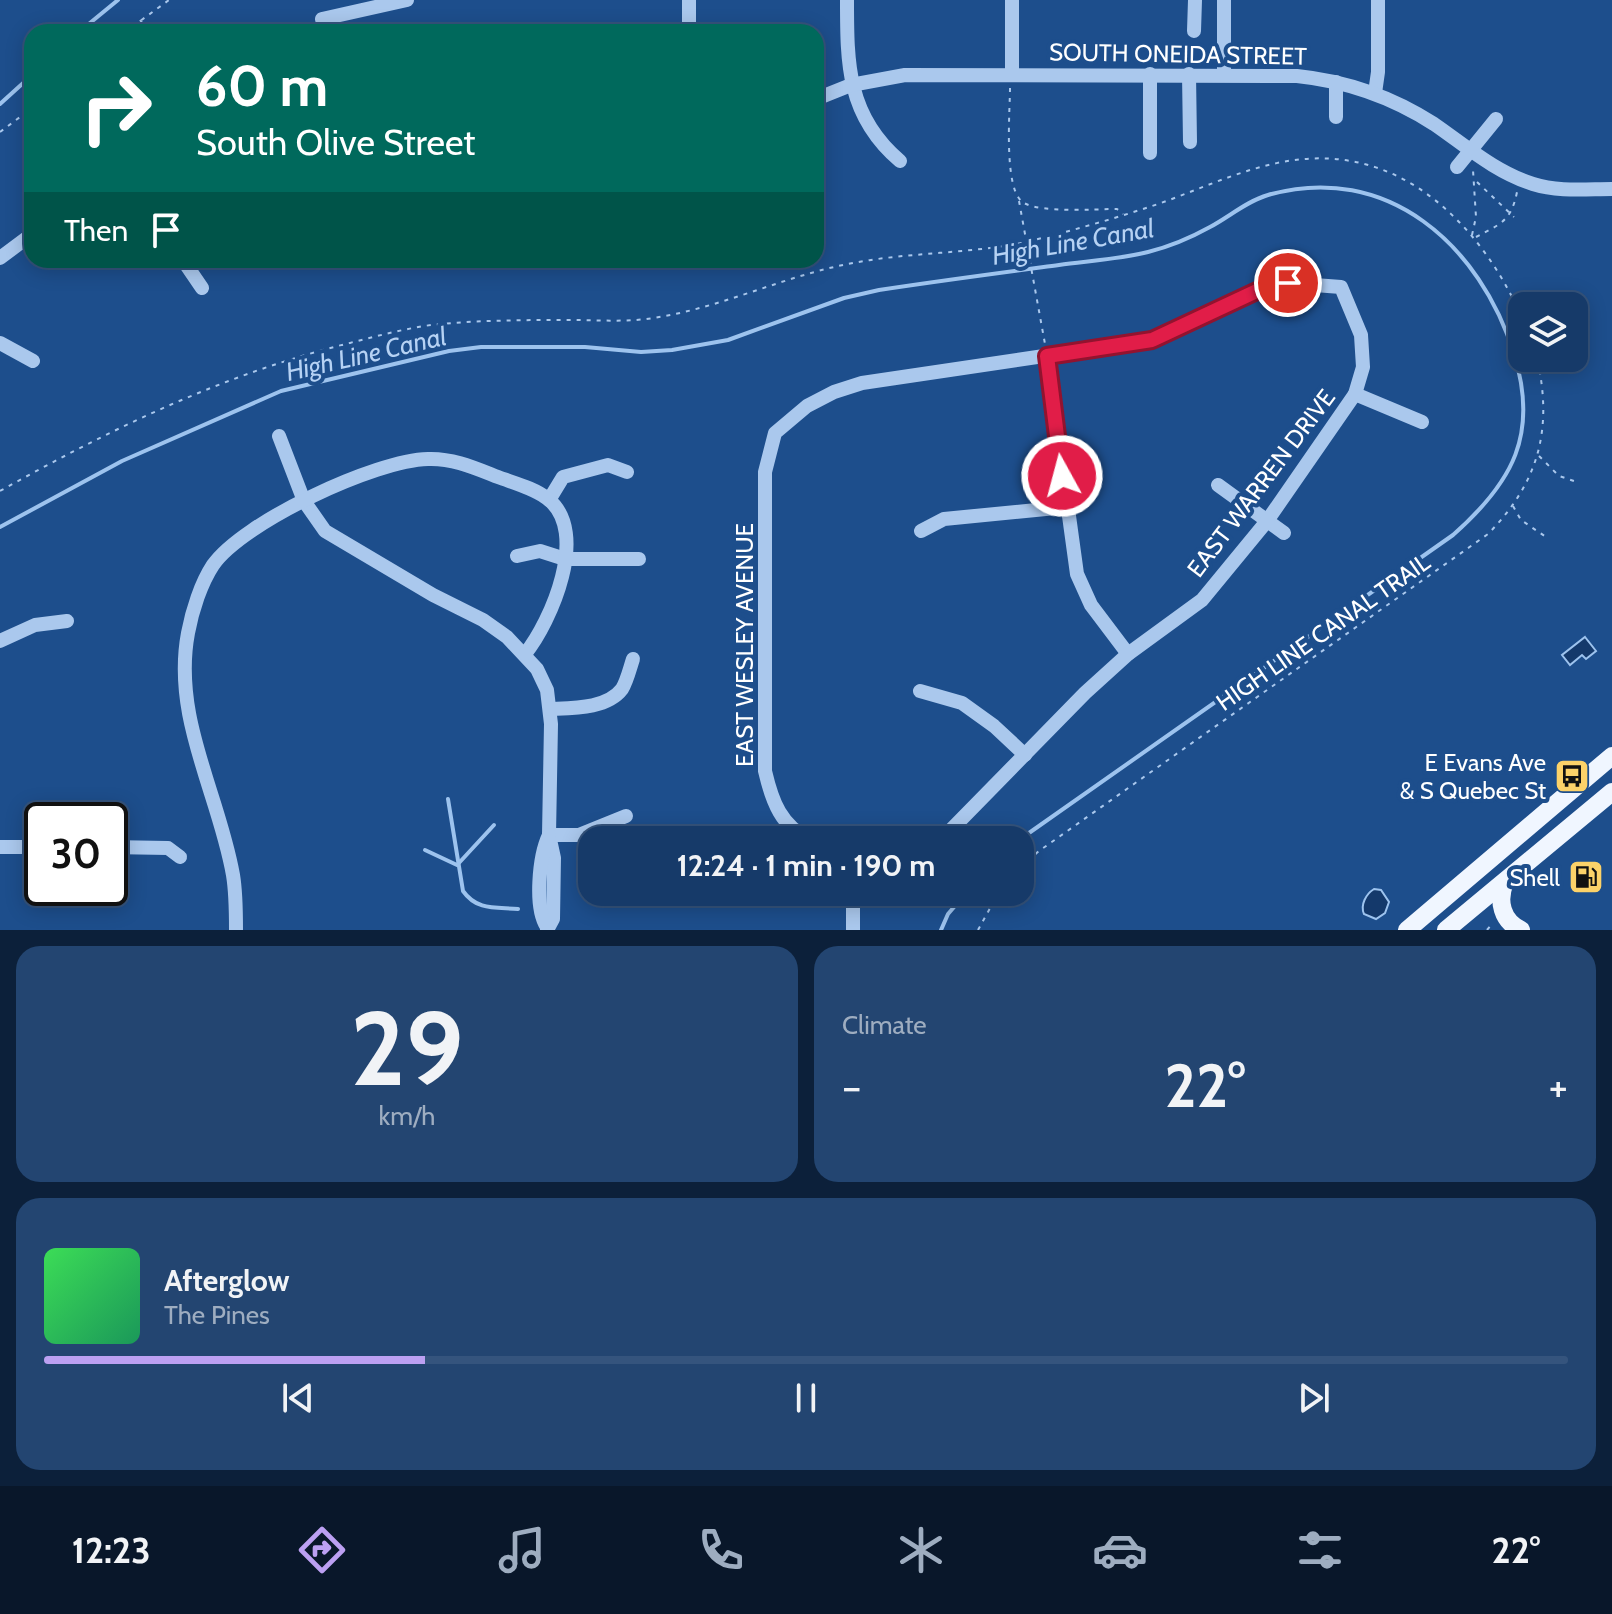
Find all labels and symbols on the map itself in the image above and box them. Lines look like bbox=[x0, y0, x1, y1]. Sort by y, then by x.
street label: SOUTH ONEIDA STREET bbox=[1049, 37, 1307, 71]
water label: High Line Canal bbox=[989, 212, 1157, 272]
pin bbox=[1254, 249, 1322, 317]
water label: High Line Canal bbox=[283, 320, 449, 388]
street label: EAST WARREN DRIVE bbox=[1181, 383, 1341, 583]
position arrow bbox=[1020, 434, 1104, 518]
street label: EAST WESLEY AVENUE bbox=[730, 523, 759, 767]
street label: HIGH LINE CANAL TRAIL bbox=[1211, 547, 1435, 717]
place label: E Evans Ave & S Quebec St bbox=[1400, 748, 1546, 805]
bus stop icon: E Evans Ave & S Quebec St bbox=[1553, 757, 1591, 795]
speed limit sign: 30 bbox=[24, 802, 128, 906]
fuel station icon: Shell bbox=[1567, 858, 1605, 896]
place label: Shell bbox=[1510, 863, 1560, 892]

